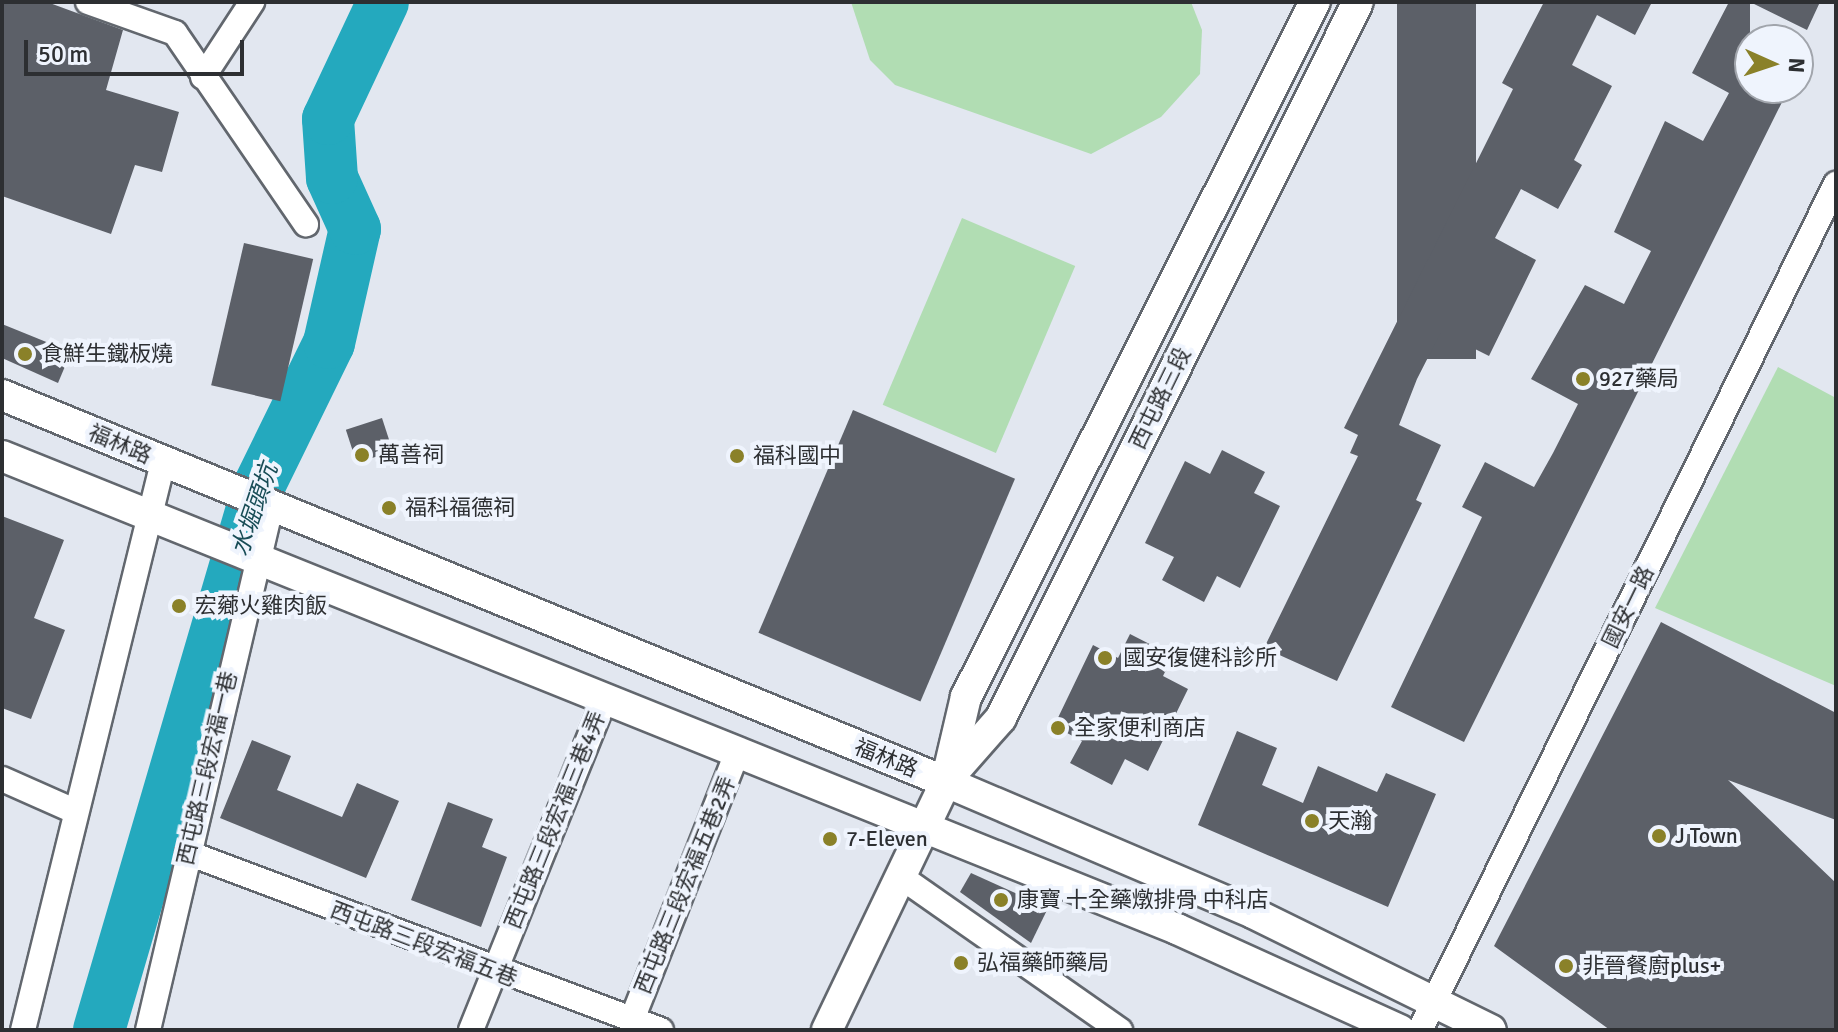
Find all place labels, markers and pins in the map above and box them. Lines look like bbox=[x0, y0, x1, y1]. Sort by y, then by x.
place label: 食鮮生鐵板燒 bbox=[41, 341, 173, 367]
marker: 食鮮生鐵板燒 bbox=[16, 345, 34, 363]
place label: 927藥局 bbox=[1599, 366, 1679, 392]
marker: 927藥局 bbox=[1574, 370, 1592, 388]
place label: 萬善祠 bbox=[378, 442, 444, 468]
place label: 福科國中 bbox=[753, 443, 841, 469]
marker: 萬善祠 bbox=[353, 446, 371, 464]
marker: 福科國中 bbox=[728, 447, 746, 465]
place label: 福科福德祠 bbox=[405, 495, 515, 521]
marker: 福科福德祠 bbox=[380, 499, 398, 517]
place label: 宏薌火雞肉飯 bbox=[195, 593, 327, 619]
marker: 宏薌火雞肉飯 bbox=[170, 597, 188, 615]
place label: 國安復健科診所 bbox=[1123, 645, 1277, 671]
marker: 國安復健科診所 bbox=[1094, 647, 1116, 669]
place label: 全家便利商店 bbox=[1074, 715, 1206, 741]
marker: 全家便利商店 bbox=[1049, 719, 1067, 737]
place label: 天瀚 bbox=[1328, 808, 1372, 834]
marker: 天瀚 bbox=[1303, 812, 1321, 830]
place label: J Town bbox=[1675, 823, 1738, 849]
place label: 7-Eleven bbox=[846, 826, 928, 852]
marker: J Town bbox=[1650, 827, 1668, 845]
marker: 7-Eleven bbox=[821, 830, 839, 848]
place label: 康寶 十全藥燉排骨 中科店 bbox=[1017, 887, 1269, 913]
marker: 康寶 十全藥燉排骨 中科店 bbox=[992, 891, 1010, 909]
place label: 弘福藥師藥局 bbox=[977, 950, 1109, 976]
place label: 非晉餐廚plus+ bbox=[1582, 953, 1721, 979]
marker: 弘福藥師藥局 bbox=[952, 954, 970, 972]
marker: 非晉餐廚plus+ bbox=[1557, 957, 1575, 975]

